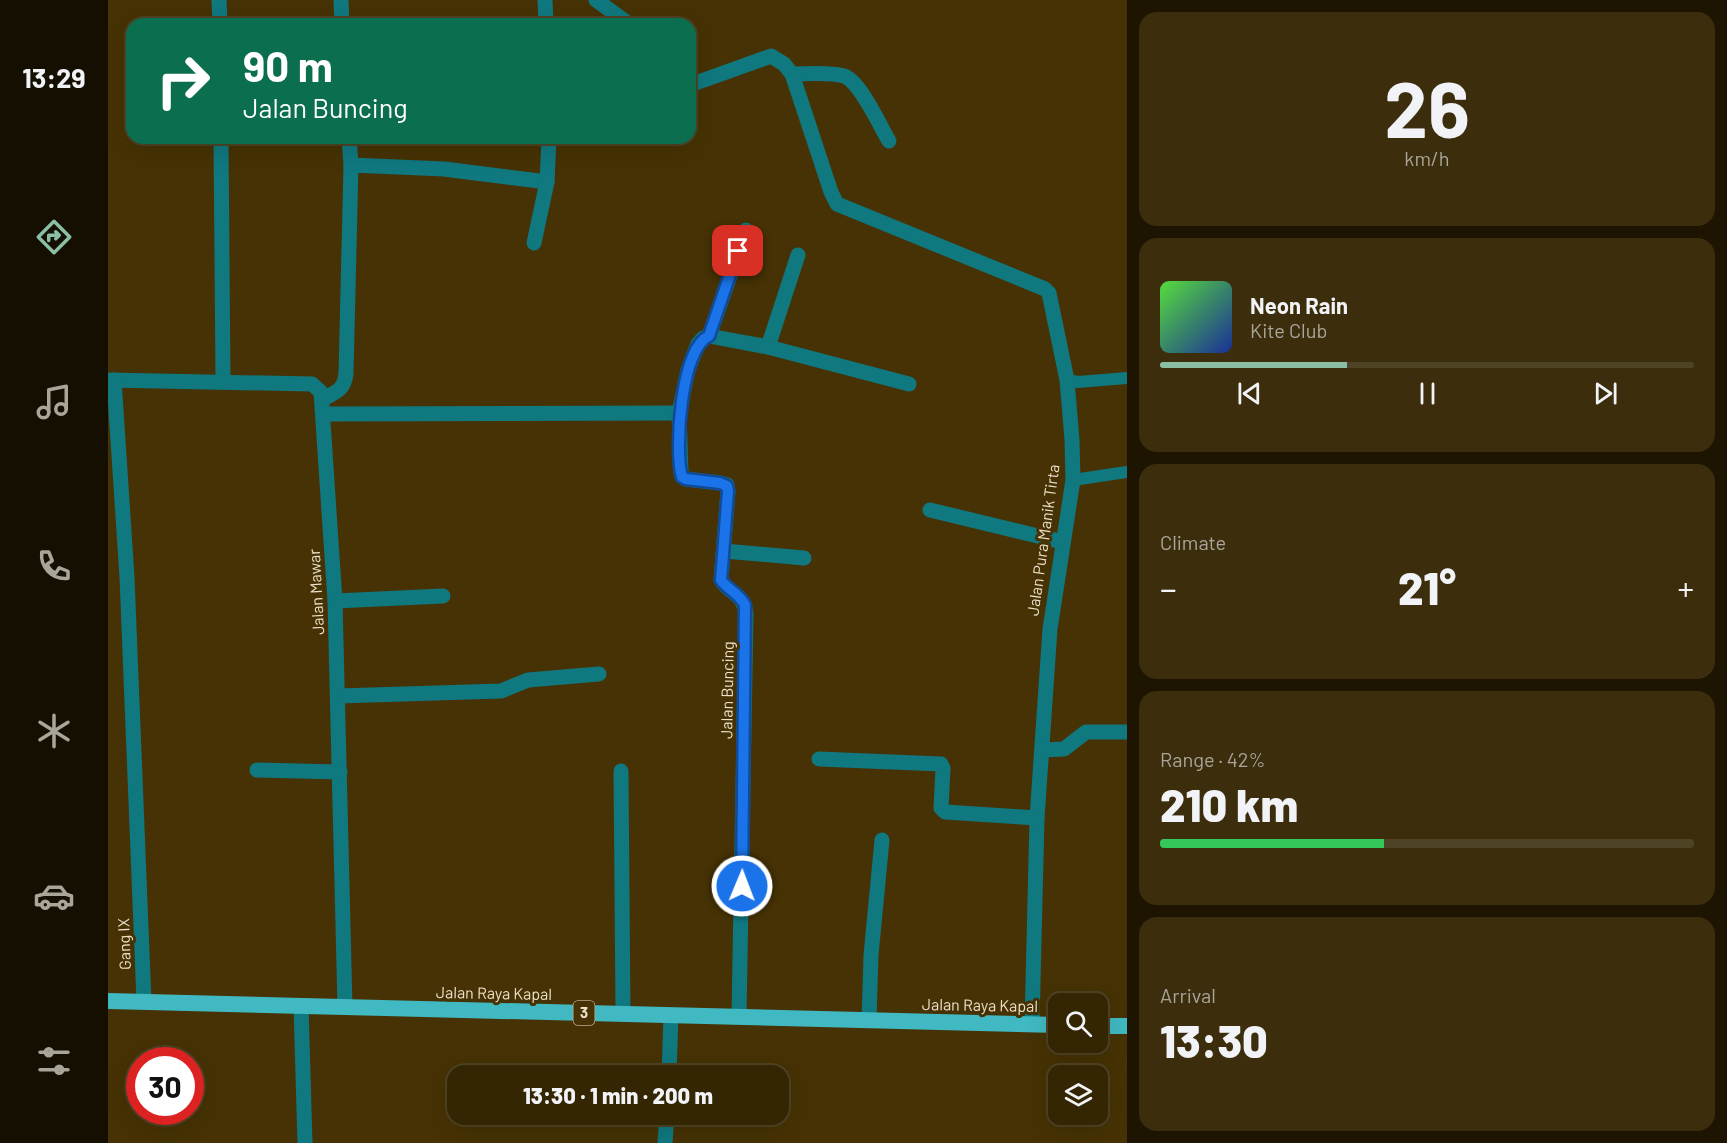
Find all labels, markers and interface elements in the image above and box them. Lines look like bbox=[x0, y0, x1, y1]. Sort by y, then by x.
text: 90 m bbox=[243, 40, 333, 90]
icon: right bbox=[144, 42, 222, 120]
text: 26 bbox=[1384, 60, 1470, 154]
text: 13:29 bbox=[22, 61, 86, 93]
text: Jalan Buncing bbox=[243, 91, 408, 123]
text: km/h bbox=[1404, 146, 1450, 170]
icon: directions bbox=[33, 216, 75, 258]
pin bbox=[712, 225, 763, 276]
icon: arrive bbox=[721, 234, 754, 267]
text: Neon Rain bbox=[1250, 292, 1348, 318]
text: Kite Club bbox=[1250, 318, 1327, 342]
icon: previous bbox=[1233, 377, 1266, 410]
icon: pause bbox=[1411, 377, 1444, 410]
icon: next bbox=[1589, 377, 1622, 410]
icon: music bbox=[33, 381, 75, 423]
street label: Jalan Pura Manik Tirta bbox=[1022, 463, 1063, 617]
text: Climate bbox=[1160, 530, 1226, 554]
icon: phone bbox=[33, 545, 75, 587]
street label: Jalan Mawar bbox=[304, 548, 327, 635]
text: 21° bbox=[1398, 560, 1456, 614]
text: − bbox=[1160, 568, 1177, 608]
text: + bbox=[1677, 568, 1694, 608]
street label: Jalan Buncing bbox=[716, 641, 737, 739]
icon: climate bbox=[33, 710, 75, 752]
text: Range · 42% bbox=[1160, 747, 1266, 771]
text: 210 km bbox=[1160, 777, 1298, 831]
position arrow bbox=[710, 854, 774, 918]
icon: car bbox=[33, 875, 75, 917]
street label: Gang IX bbox=[113, 918, 134, 970]
street label: Jalan Raya Kapal bbox=[436, 982, 552, 1003]
text: Arrival bbox=[1160, 983, 1216, 1007]
map controls bbox=[1048, 993, 1108, 1125]
button: search bbox=[1048, 993, 1108, 1053]
street label: Jalan Raya Kapal bbox=[922, 994, 1038, 1015]
road number: 3 bbox=[574, 1001, 594, 1025]
text: 13:30 bbox=[1160, 1013, 1268, 1067]
icon: filters bbox=[33, 1040, 75, 1082]
speed limit sign: 30 bbox=[126, 1047, 204, 1125]
button: layers bbox=[1048, 1065, 1108, 1125]
text: 13:30 · 1 min · 200 m bbox=[523, 1082, 713, 1108]

